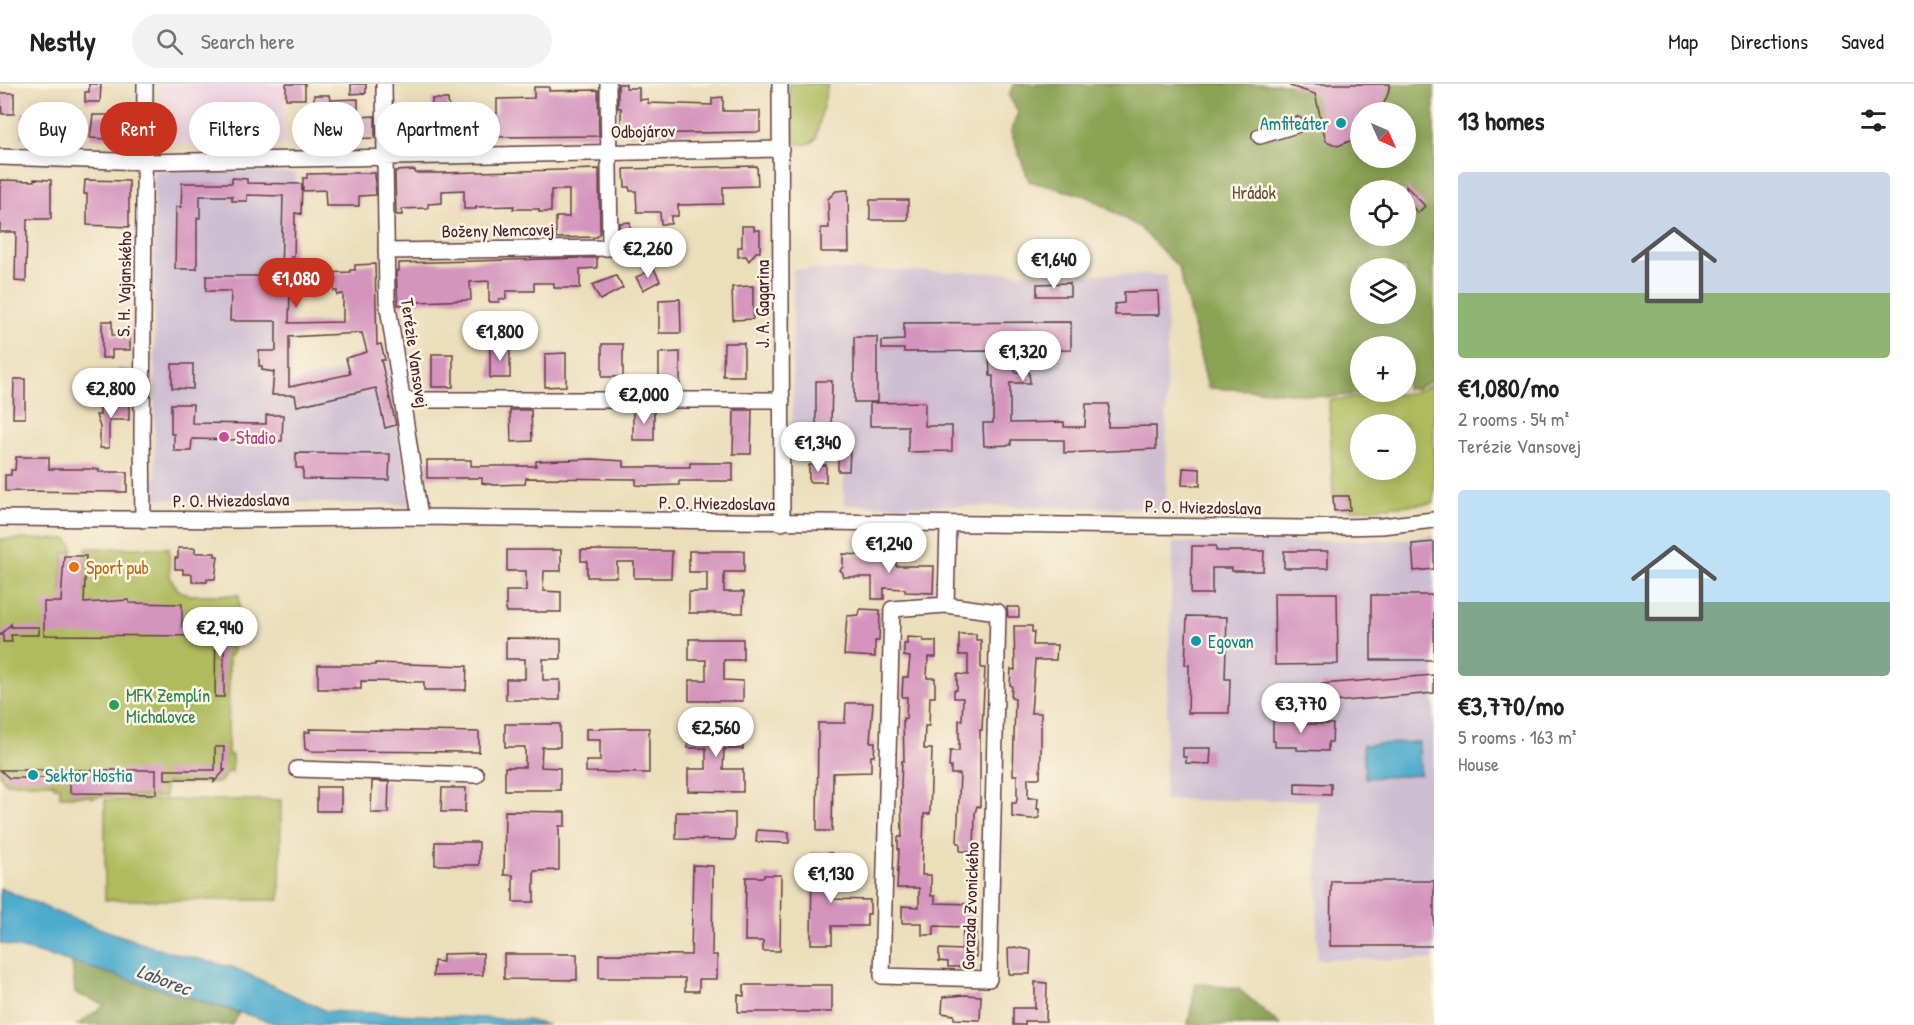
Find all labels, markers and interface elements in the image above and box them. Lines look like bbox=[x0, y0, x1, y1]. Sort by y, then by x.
search box bbox=[132, 14, 552, 68]
text: Nestly bbox=[30, 22, 96, 60]
icon: search bbox=[153, 25, 186, 58]
text: Search here bbox=[201, 26, 295, 56]
text: Map bbox=[1668, 27, 1698, 56]
text: Directions bbox=[1731, 27, 1808, 56]
text: Saved bbox=[1841, 27, 1884, 56]
chip: Buy bbox=[18, 102, 88, 156]
chip: Rent bbox=[100, 102, 177, 156]
chip: Filters bbox=[189, 102, 280, 156]
chip: New bbox=[292, 102, 364, 156]
chip: Apartment bbox=[376, 102, 500, 156]
north arrow bbox=[1350, 102, 1416, 168]
map controls bbox=[1350, 102, 1416, 480]
text: 13 homes bbox=[1458, 103, 1545, 138]
icon: filters bbox=[1857, 104, 1890, 137]
place label: Amfiteáter bbox=[1260, 111, 1329, 136]
marker: Amfiteáter bbox=[1334, 116, 1348, 130]
street label: Odbojárov bbox=[611, 118, 675, 144]
park label: Hrádok bbox=[1232, 180, 1277, 205]
button: locate bbox=[1350, 180, 1416, 246]
icon: home bbox=[1620, 211, 1728, 319]
street label: Boženy Nemcovej bbox=[441, 217, 555, 243]
pin: €2,260 bbox=[599, 228, 697, 279]
street label: S. H. Vajanského bbox=[111, 231, 137, 337]
text: €2,260 bbox=[623, 234, 673, 261]
pin: €1,640 bbox=[1005, 239, 1103, 290]
text: €1,640 bbox=[1031, 245, 1077, 272]
pin: €1,080 bbox=[247, 258, 345, 309]
button: layers bbox=[1350, 258, 1416, 324]
street label: J. A. Gagarina bbox=[750, 260, 775, 348]
text: €1,080 bbox=[272, 264, 320, 291]
street label: Terézie Vansovej bbox=[395, 296, 435, 410]
pin: €1,800 bbox=[451, 311, 549, 362]
text: €1,800 bbox=[476, 317, 524, 344]
pin: €1,320 bbox=[974, 331, 1072, 382]
button: + bbox=[1350, 336, 1416, 402]
text: €1,320 bbox=[999, 337, 1047, 364]
pin: €2,800 bbox=[62, 368, 160, 419]
text: €1,080/mo bbox=[1458, 370, 1559, 405]
text: €2,800 bbox=[86, 374, 136, 401]
pin: €2,000 bbox=[595, 374, 693, 425]
text: €2,000 bbox=[619, 380, 669, 407]
text: 2 rooms · 54 m² bbox=[1458, 405, 1569, 432]
button: − bbox=[1350, 414, 1416, 480]
pin: €1,340 bbox=[769, 422, 867, 473]
place label: Stadio bbox=[236, 425, 276, 450]
text: €1,340 bbox=[795, 428, 841, 455]
marker: Stadio bbox=[217, 430, 231, 444]
text: Terézie Vansovej bbox=[1458, 432, 1581, 459]
street label: P. O. Hviezdoslava bbox=[173, 486, 289, 514]
street label: P. O. Hviezdoslava bbox=[659, 489, 775, 517]
street label: P. O. Hviezdoslava bbox=[1145, 493, 1261, 521]
pin: €1,240 bbox=[840, 523, 938, 574]
text: €1,240 bbox=[866, 529, 912, 556]
icon: home bbox=[1620, 529, 1728, 637]
place label: Sport pub bbox=[86, 555, 149, 580]
marker: Sport pub bbox=[67, 560, 81, 574]
pin: €2,940 bbox=[171, 607, 269, 658]
text: €2,940 bbox=[197, 613, 243, 640]
place label: Egovan bbox=[1208, 629, 1254, 654]
marker: Egovan bbox=[1189, 634, 1203, 648]
place label: MFK Zemplín Michalovce bbox=[126, 683, 210, 729]
pin: €3,770 bbox=[1252, 683, 1350, 734]
text: €3,770/mo bbox=[1458, 688, 1564, 723]
text: €3,770 bbox=[1275, 689, 1327, 716]
marker: MFK Zemplín Michalovce bbox=[107, 698, 121, 712]
pin: €2,560 bbox=[667, 707, 765, 758]
text: €2,560 bbox=[692, 713, 740, 740]
text: 5 rooms · 163 m² bbox=[1458, 723, 1576, 750]
text: House bbox=[1458, 750, 1499, 777]
place label: Sektor Hostia bbox=[45, 763, 132, 788]
marker: Sektor Hostia bbox=[26, 768, 40, 782]
street label: Gorazda Zvonického bbox=[955, 842, 985, 970]
pin: €1,130 bbox=[782, 853, 880, 904]
text: €1,130 bbox=[808, 859, 854, 886]
water label: Laborec bbox=[133, 957, 197, 1002]

